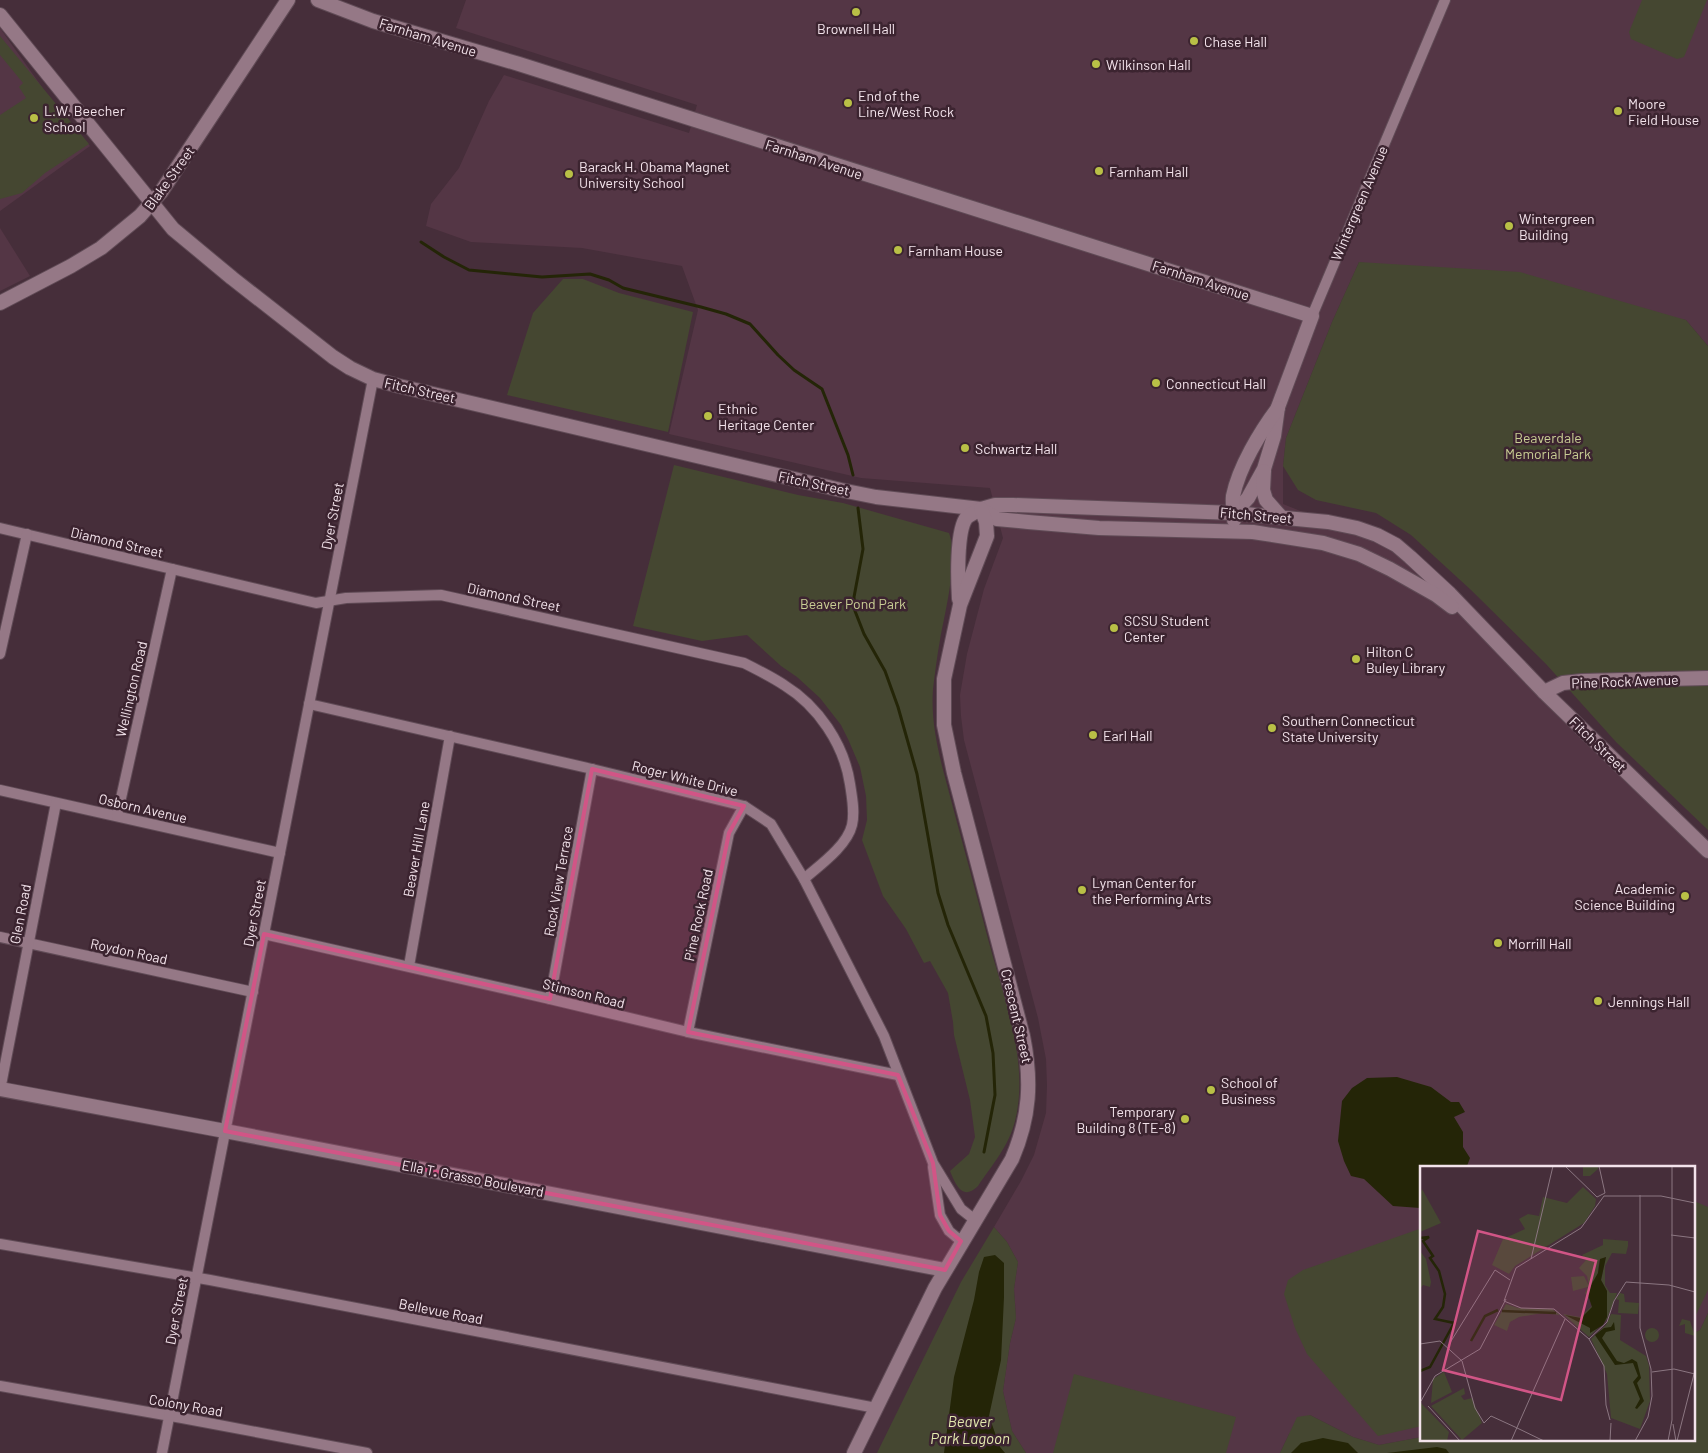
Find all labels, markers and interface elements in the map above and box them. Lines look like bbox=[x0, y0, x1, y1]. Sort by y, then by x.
marker: Brownell Hall bbox=[850, 6, 862, 18]
street label: Farnham Avenue bbox=[377, 14, 479, 60]
place label: Brownell Hall bbox=[817, 20, 895, 37]
place label: Chase Hall bbox=[1204, 33, 1267, 50]
marker: Chase Hall bbox=[1188, 35, 1200, 47]
place label: Wilkinson Hall bbox=[1106, 56, 1191, 73]
marker: Wilkinson Hall bbox=[1090, 58, 1102, 70]
place label: End of the Line/West Rock bbox=[858, 87, 954, 120]
place label: Moore Field House bbox=[1628, 95, 1699, 128]
marker: End of the Line/West Rock bbox=[842, 97, 854, 109]
place label: L.W. Beecher School bbox=[44, 102, 125, 135]
marker: Moore Field House bbox=[1612, 105, 1624, 117]
marker: L.W. Beecher School bbox=[28, 112, 40, 124]
street label: Farnham Avenue bbox=[763, 135, 865, 183]
street label: Blake Street bbox=[140, 143, 198, 213]
street label: Wintergreen Avenue bbox=[1327, 143, 1391, 263]
place label: Barack H. Obama Magnet University School bbox=[579, 158, 730, 191]
place label: Farnham Hall bbox=[1109, 163, 1188, 180]
marker: Farnham Hall bbox=[1093, 165, 1105, 177]
marker: Barack H. Obama Magnet University School bbox=[563, 168, 575, 180]
place label: Wintergreen Building bbox=[1519, 210, 1595, 243]
marker: Wintergreen Building bbox=[1503, 220, 1515, 232]
place label: Farnham House bbox=[908, 242, 1003, 259]
marker: Farnham House bbox=[892, 244, 904, 256]
street label: Farnham Avenue bbox=[1150, 256, 1252, 304]
street label: Fitch Street bbox=[383, 374, 457, 406]
place label: Connecticut Hall bbox=[1166, 375, 1266, 392]
marker: Connecticut Hall bbox=[1150, 377, 1162, 389]
place label: Ethnic Heritage Center bbox=[718, 400, 814, 433]
marker: Ethnic Heritage Center bbox=[702, 410, 714, 422]
park label: Beaverdale Memorial Park bbox=[1505, 429, 1591, 462]
place label: Schwartz Hall bbox=[975, 440, 1057, 457]
marker: Schwartz Hall bbox=[959, 442, 971, 454]
street label: Fitch Street bbox=[777, 467, 851, 499]
street label: Dyer Street bbox=[317, 481, 347, 551]
street label: Fitch Street bbox=[1219, 503, 1293, 527]
street label: Diamond Street bbox=[69, 523, 165, 561]
street label: Diamond Street bbox=[466, 579, 562, 615]
park label: Beaver Pond Park bbox=[800, 595, 906, 612]
place label: SCSU Student Center bbox=[1124, 612, 1209, 645]
marker: SCSU Student Center bbox=[1108, 622, 1120, 634]
street label: Wellington Road bbox=[112, 639, 150, 739]
place label: Hilton C Buley Library bbox=[1366, 643, 1446, 676]
marker: Hilton C Buley Library bbox=[1350, 653, 1362, 665]
street label: Pine Rock Avenue bbox=[1571, 671, 1679, 691]
place label: Southern Connecticut State University bbox=[1282, 712, 1415, 745]
street label: Fitch Street bbox=[1566, 713, 1630, 775]
marker: Southern Connecticut State University bbox=[1266, 722, 1278, 734]
place label: Earl Hall bbox=[1103, 727, 1153, 744]
marker: Earl Hall bbox=[1087, 729, 1099, 741]
street label: Roger White Drive bbox=[630, 757, 740, 799]
street label: Osborn Avenue bbox=[97, 790, 189, 826]
street label: Beaver Hill Lane bbox=[399, 800, 433, 898]
street label: Rock View Terrace bbox=[540, 825, 576, 937]
street label: Pine Rock Road bbox=[680, 867, 716, 963]
place label: Lyman Center for the Performing Arts bbox=[1092, 874, 1212, 907]
street label: Dyer Street bbox=[239, 878, 269, 948]
place label: Academic Science Building bbox=[1574, 880, 1675, 913]
street label: Glen Road bbox=[6, 883, 34, 945]
marker: Lyman Center for the Performing Arts bbox=[1076, 884, 1088, 896]
marker: Academic Science Building bbox=[1679, 890, 1691, 902]
street label: Roydon Road bbox=[89, 935, 169, 967]
place label: Morrill Hall bbox=[1508, 935, 1571, 952]
marker: Morrill Hall bbox=[1492, 937, 1504, 949]
street label: Crescent Street bbox=[998, 967, 1036, 1065]
street label: Stimson Road bbox=[541, 975, 627, 1011]
place label: Jennings Hall bbox=[1608, 993, 1689, 1010]
marker: Jennings Hall bbox=[1592, 995, 1604, 1007]
place label: School of Business bbox=[1221, 1074, 1278, 1107]
marker: School of Business bbox=[1205, 1084, 1217, 1096]
place label: Temporary Building 8 (TE-8) bbox=[1076, 1103, 1176, 1136]
marker: Temporary Building 8 (TE-8) bbox=[1179, 1113, 1191, 1125]
street label: Ella T. Grasso Boulevard bbox=[401, 1156, 545, 1200]
inset map bbox=[1420, 1166, 1696, 1440]
street label: Dyer Street bbox=[161, 1276, 191, 1346]
street label: Bellevue Road bbox=[397, 1295, 485, 1327]
street label: Colony Road bbox=[148, 1390, 224, 1420]
water label: Beaver Park Lagoon bbox=[930, 1412, 1010, 1447]

